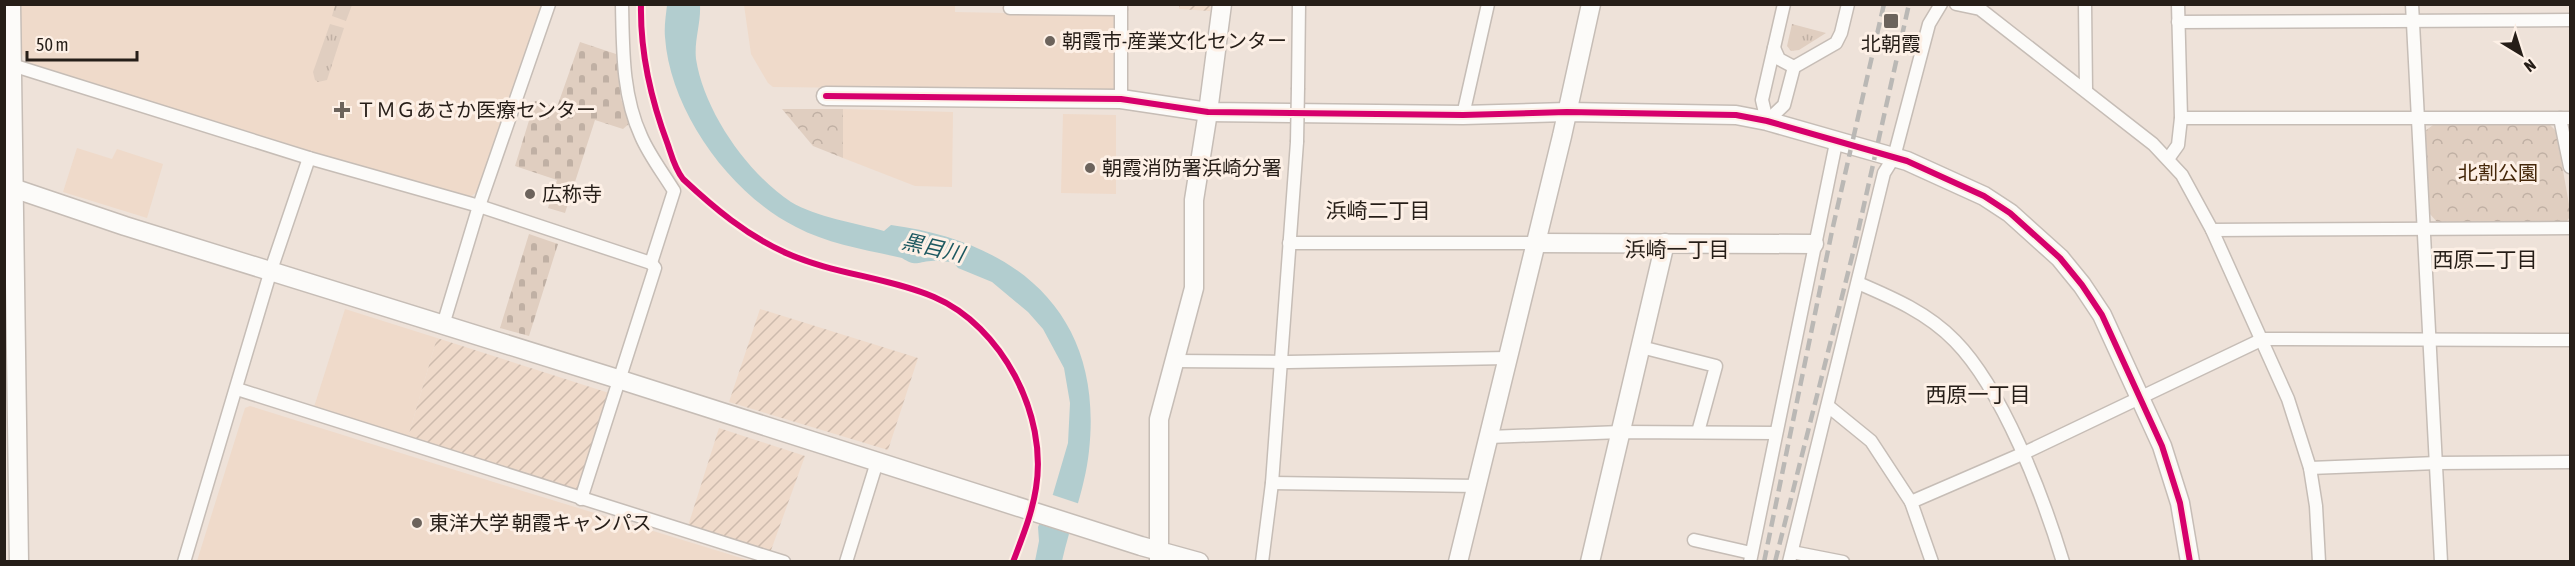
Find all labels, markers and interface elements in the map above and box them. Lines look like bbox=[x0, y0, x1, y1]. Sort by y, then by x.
marker: 北朝霞 bbox=[1882, 12, 1900, 30]
scale bar bbox=[27, 24, 136, 62]
north arrow bbox=[2491, 24, 2551, 84]
place label: 朝霞市-産業文化センター bbox=[1062, 29, 1287, 52]
place label: 北朝霞 bbox=[1861, 32, 1921, 55]
text: 50 m bbox=[36, 34, 68, 55]
marker: 朝霞市-産業文化センター bbox=[1043, 34, 1057, 48]
text: N bbox=[2521, 56, 2540, 76]
place label: ＴＭＧあさか医療センター bbox=[356, 98, 596, 121]
marker: ＴＭＧあさか医療センター bbox=[333, 101, 351, 119]
place label: 朝霞消防署浜崎分署 bbox=[1102, 156, 1282, 179]
marker: 朝霞消防署浜崎分署 bbox=[1083, 161, 1097, 175]
park label: 北割公園 bbox=[2458, 161, 2538, 184]
place label: 広称寺 bbox=[542, 182, 602, 205]
marker: 広称寺 bbox=[523, 187, 537, 201]
district label: 浜崎二丁目 bbox=[1326, 198, 1431, 222]
water label: 黒目川 bbox=[900, 228, 969, 266]
district label: 浜崎一丁目 bbox=[1625, 237, 1730, 261]
district label: 西原二丁目 bbox=[2433, 247, 2538, 271]
district label: 西原一丁目 bbox=[1926, 382, 2031, 406]
place label: 東洋大学 朝霞キャンパス bbox=[429, 511, 652, 534]
marker: 東洋大学 朝霞キャンパス bbox=[410, 516, 424, 530]

